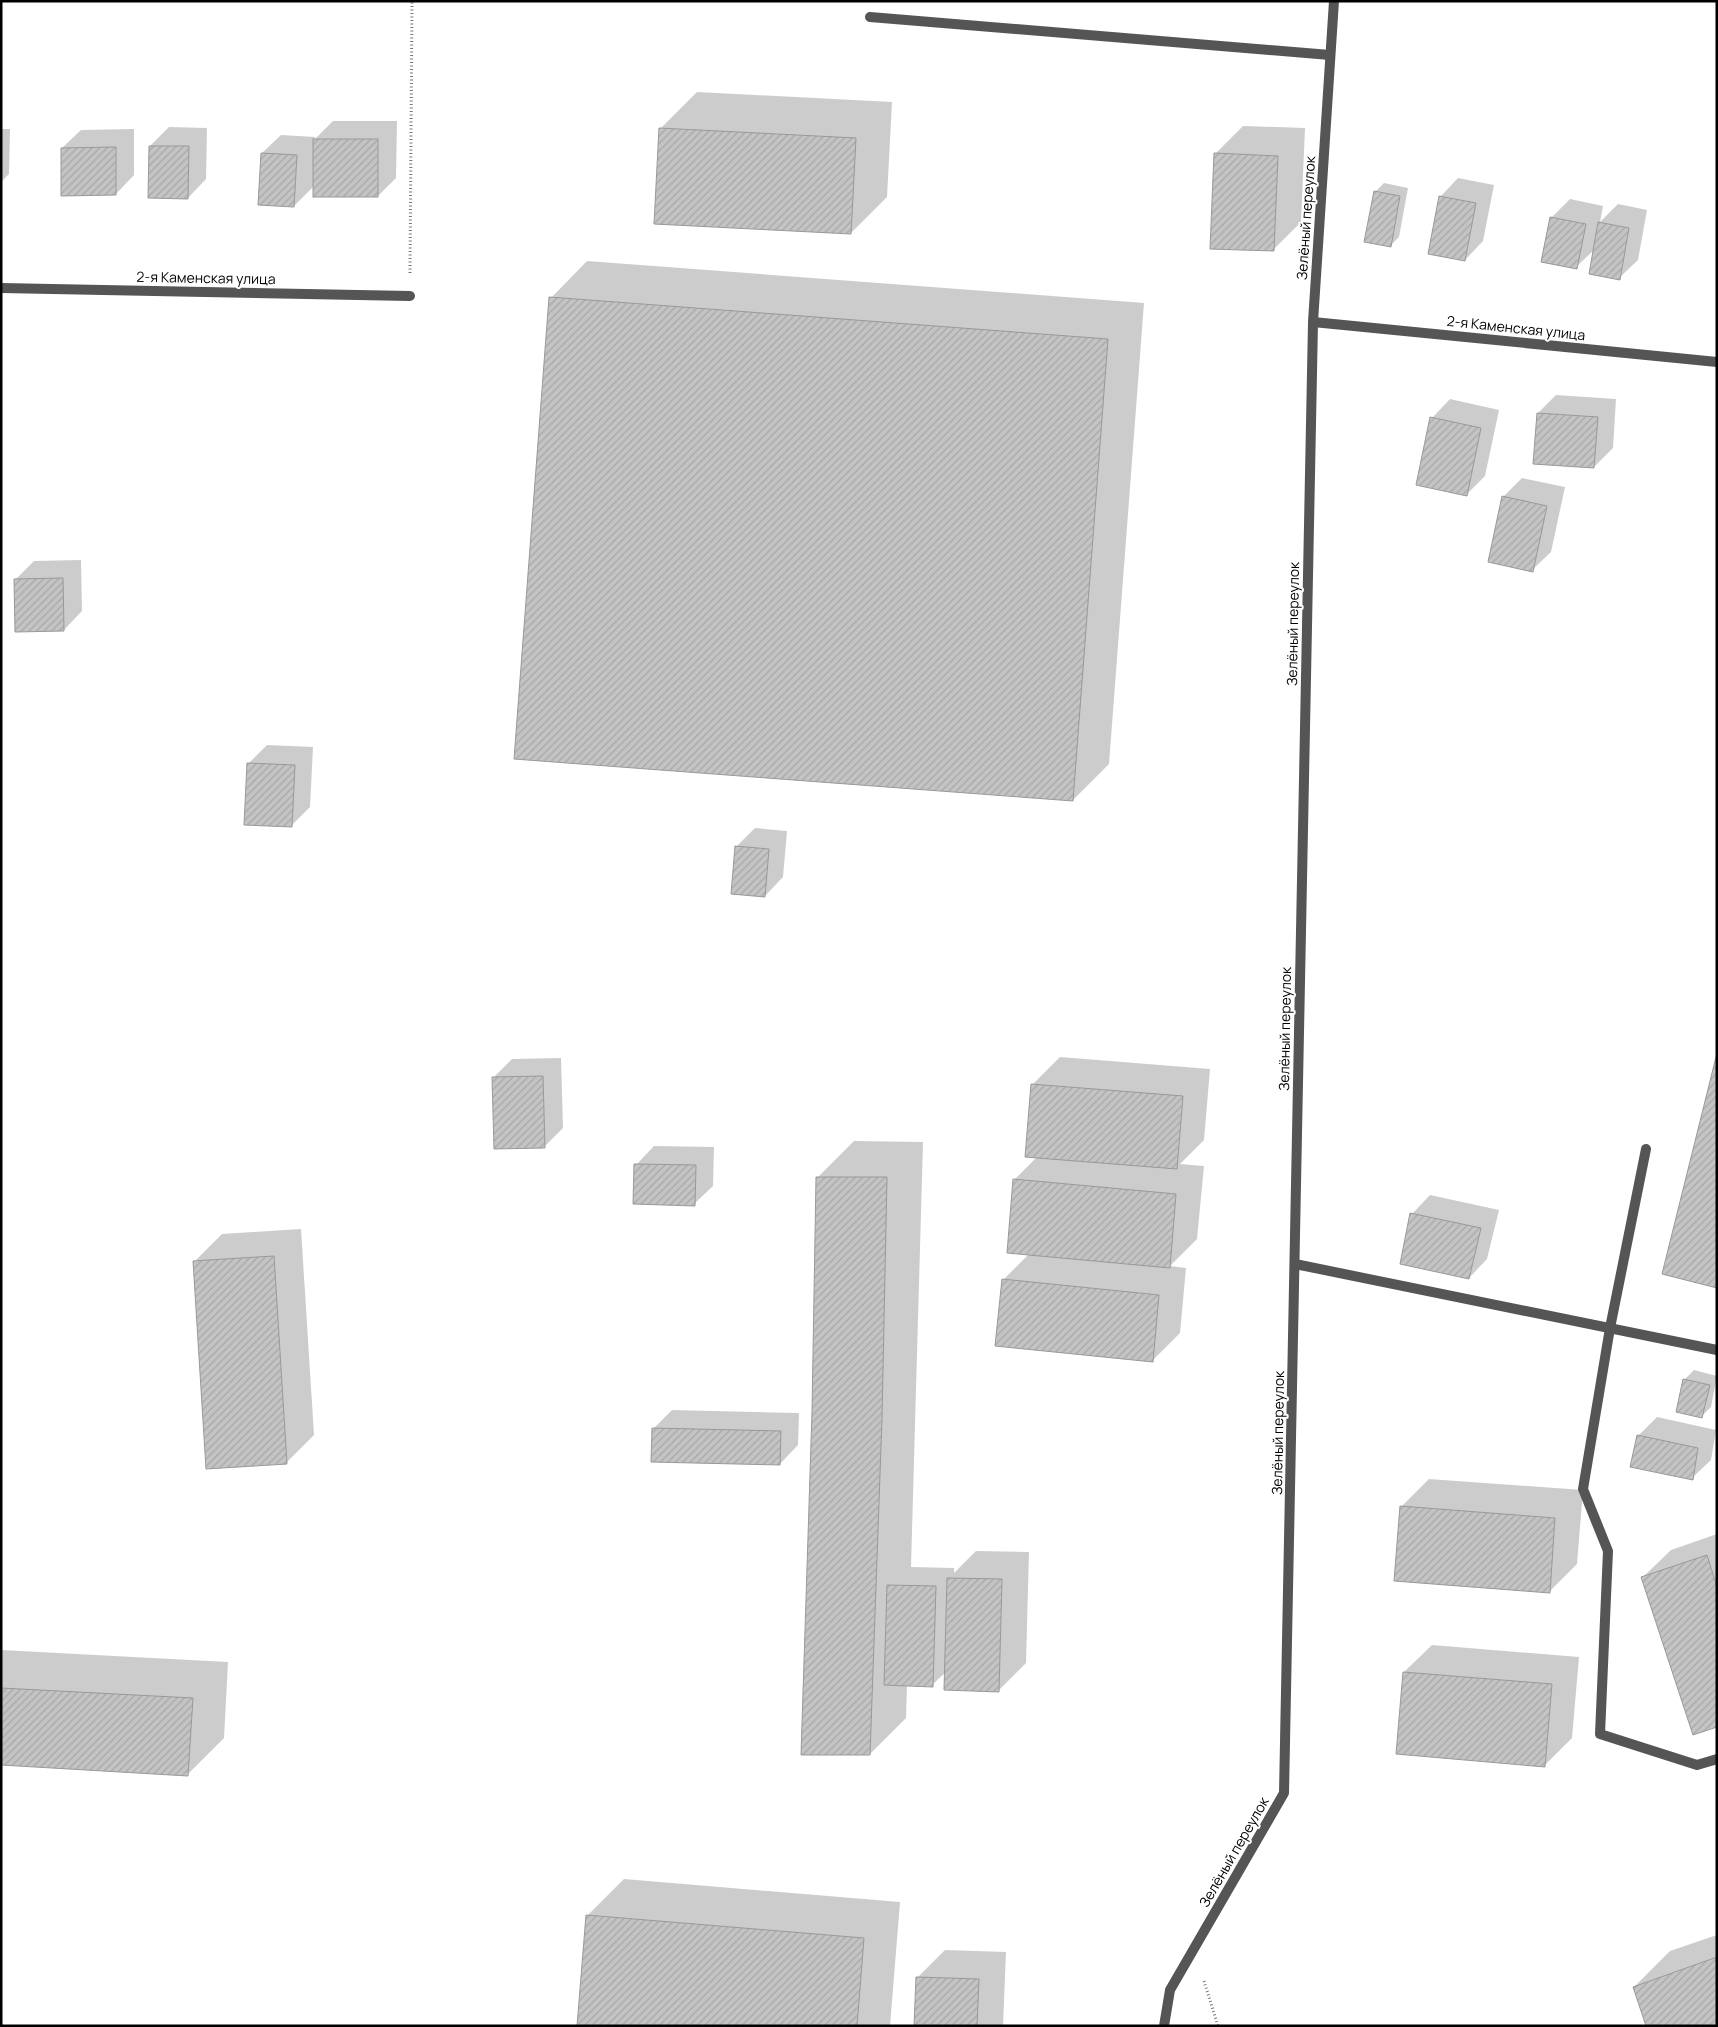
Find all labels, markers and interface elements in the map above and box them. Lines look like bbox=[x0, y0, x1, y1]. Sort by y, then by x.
street label: Зелёный переулок bbox=[1292, 154, 1319, 281]
street label: 2-я Каменская улица bbox=[136, 267, 276, 288]
street label: 2-я Каменская улица bbox=[1446, 311, 1586, 344]
street label: Зелёный переулок bbox=[1282, 561, 1303, 686]
street label: Зелёный переулок bbox=[1274, 966, 1295, 1091]
street label: Зелёный переулок bbox=[1267, 1370, 1288, 1495]
street label: Зелёный переулок bbox=[1194, 1792, 1273, 1910]

